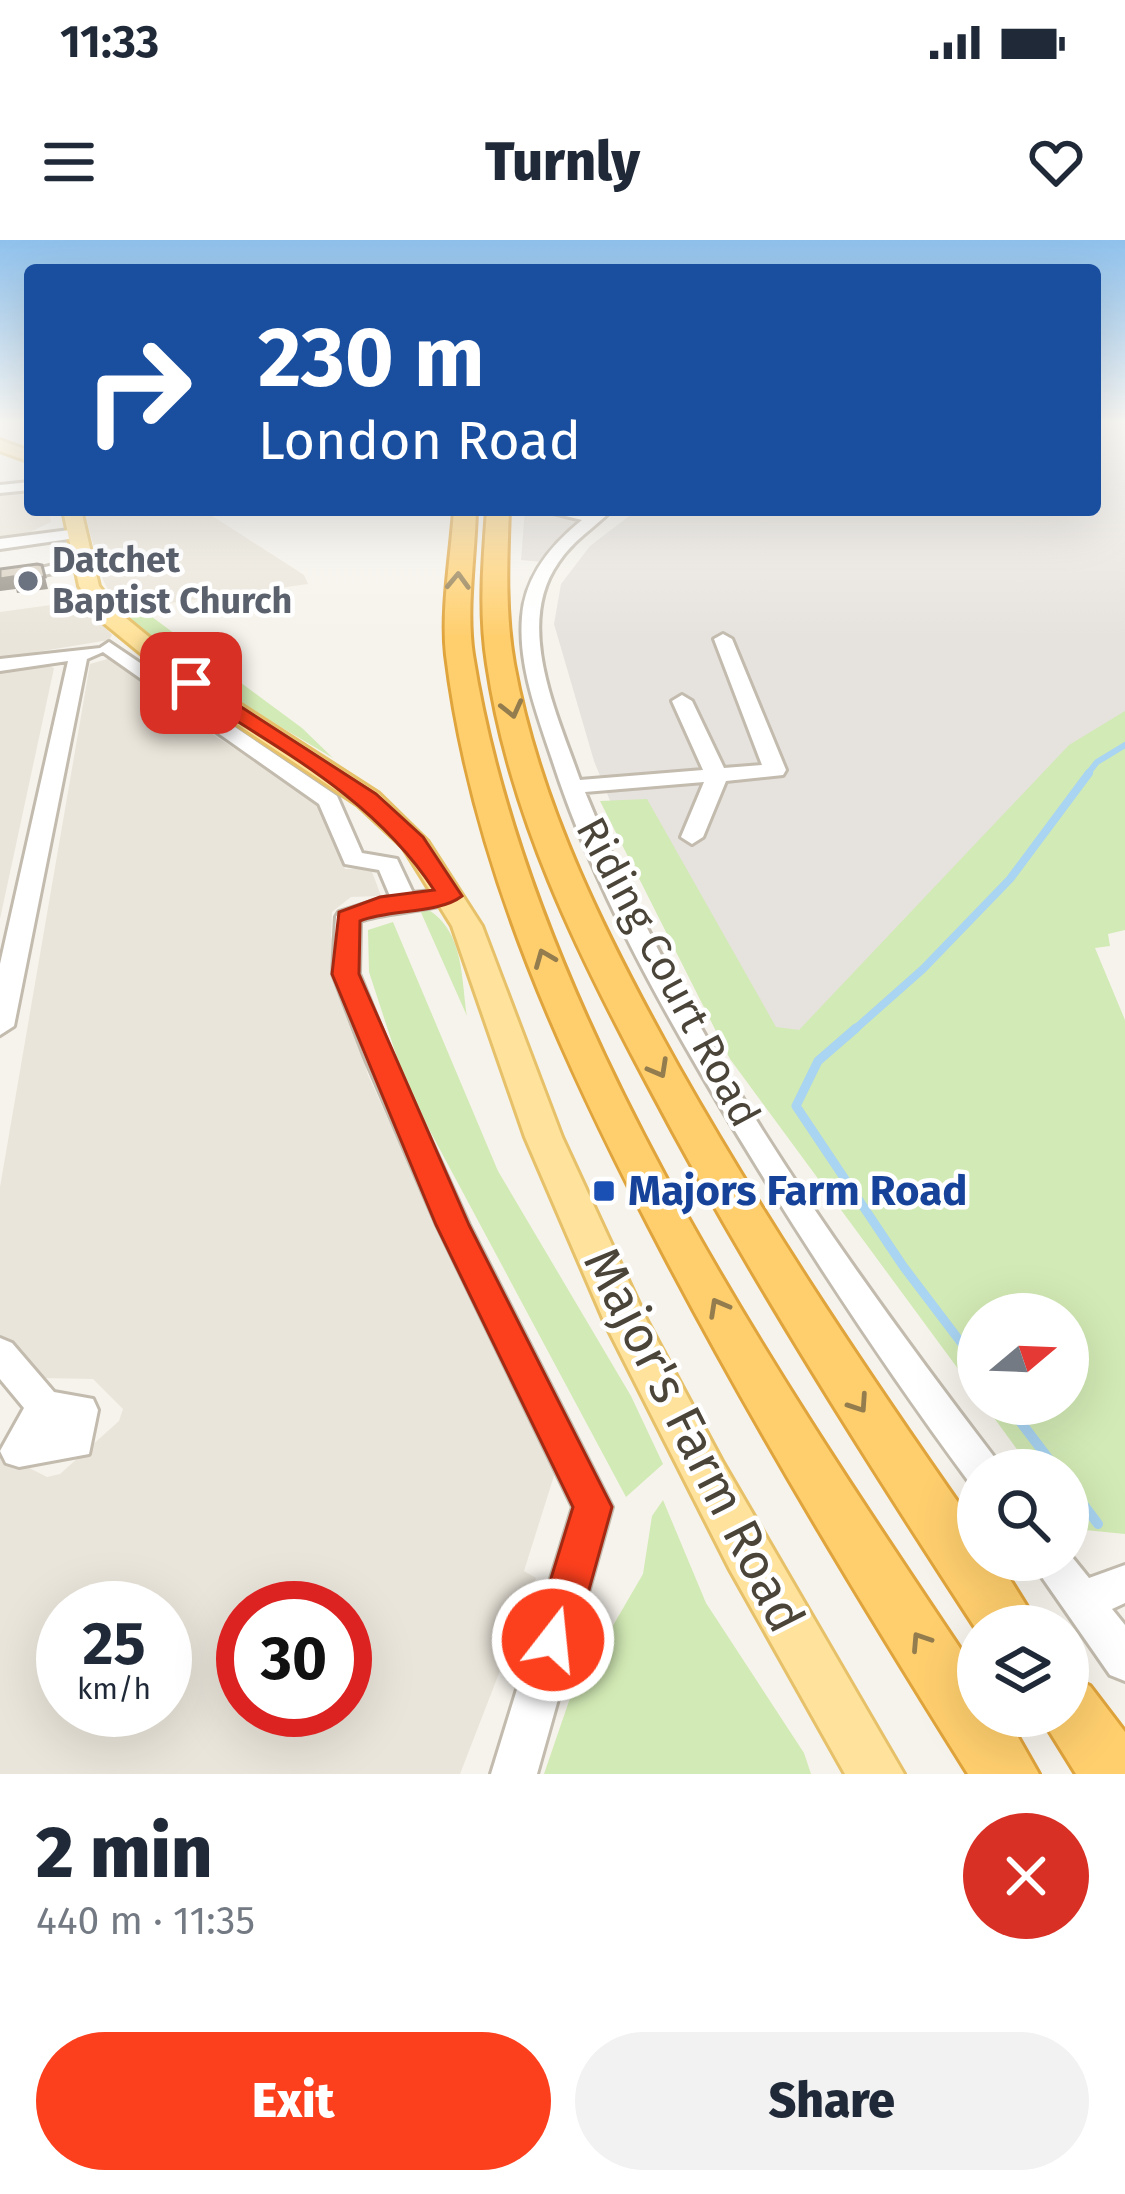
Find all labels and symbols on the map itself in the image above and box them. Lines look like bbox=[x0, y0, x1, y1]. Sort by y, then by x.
place label: Datchet Baptist Church bbox=[52, 538, 292, 623]
marker: Datchet Baptist Church bbox=[15, 568, 41, 594]
one-way arrow bbox=[444, 571, 470, 590]
pin bbox=[140, 632, 242, 734]
one-way arrow bbox=[498, 699, 523, 719]
street label: Riding Court Road bbox=[565, 809, 771, 1135]
one-way arrow bbox=[534, 949, 558, 970]
one-way arrow bbox=[645, 1056, 668, 1078]
place label: Majors Farm Road bbox=[628, 1166, 967, 1216]
marker: Majors Farm Road bbox=[591, 1178, 617, 1204]
street label: Major's Farm Road bbox=[570, 1237, 818, 1643]
north arrow bbox=[957, 1293, 1089, 1425]
one-way arrow bbox=[709, 1298, 732, 1319]
one-way arrow bbox=[844, 1391, 866, 1413]
position arrow bbox=[490, 1577, 616, 1703]
speed limit sign: 30 bbox=[216, 1581, 372, 1737]
one-way arrow bbox=[912, 1632, 934, 1654]

